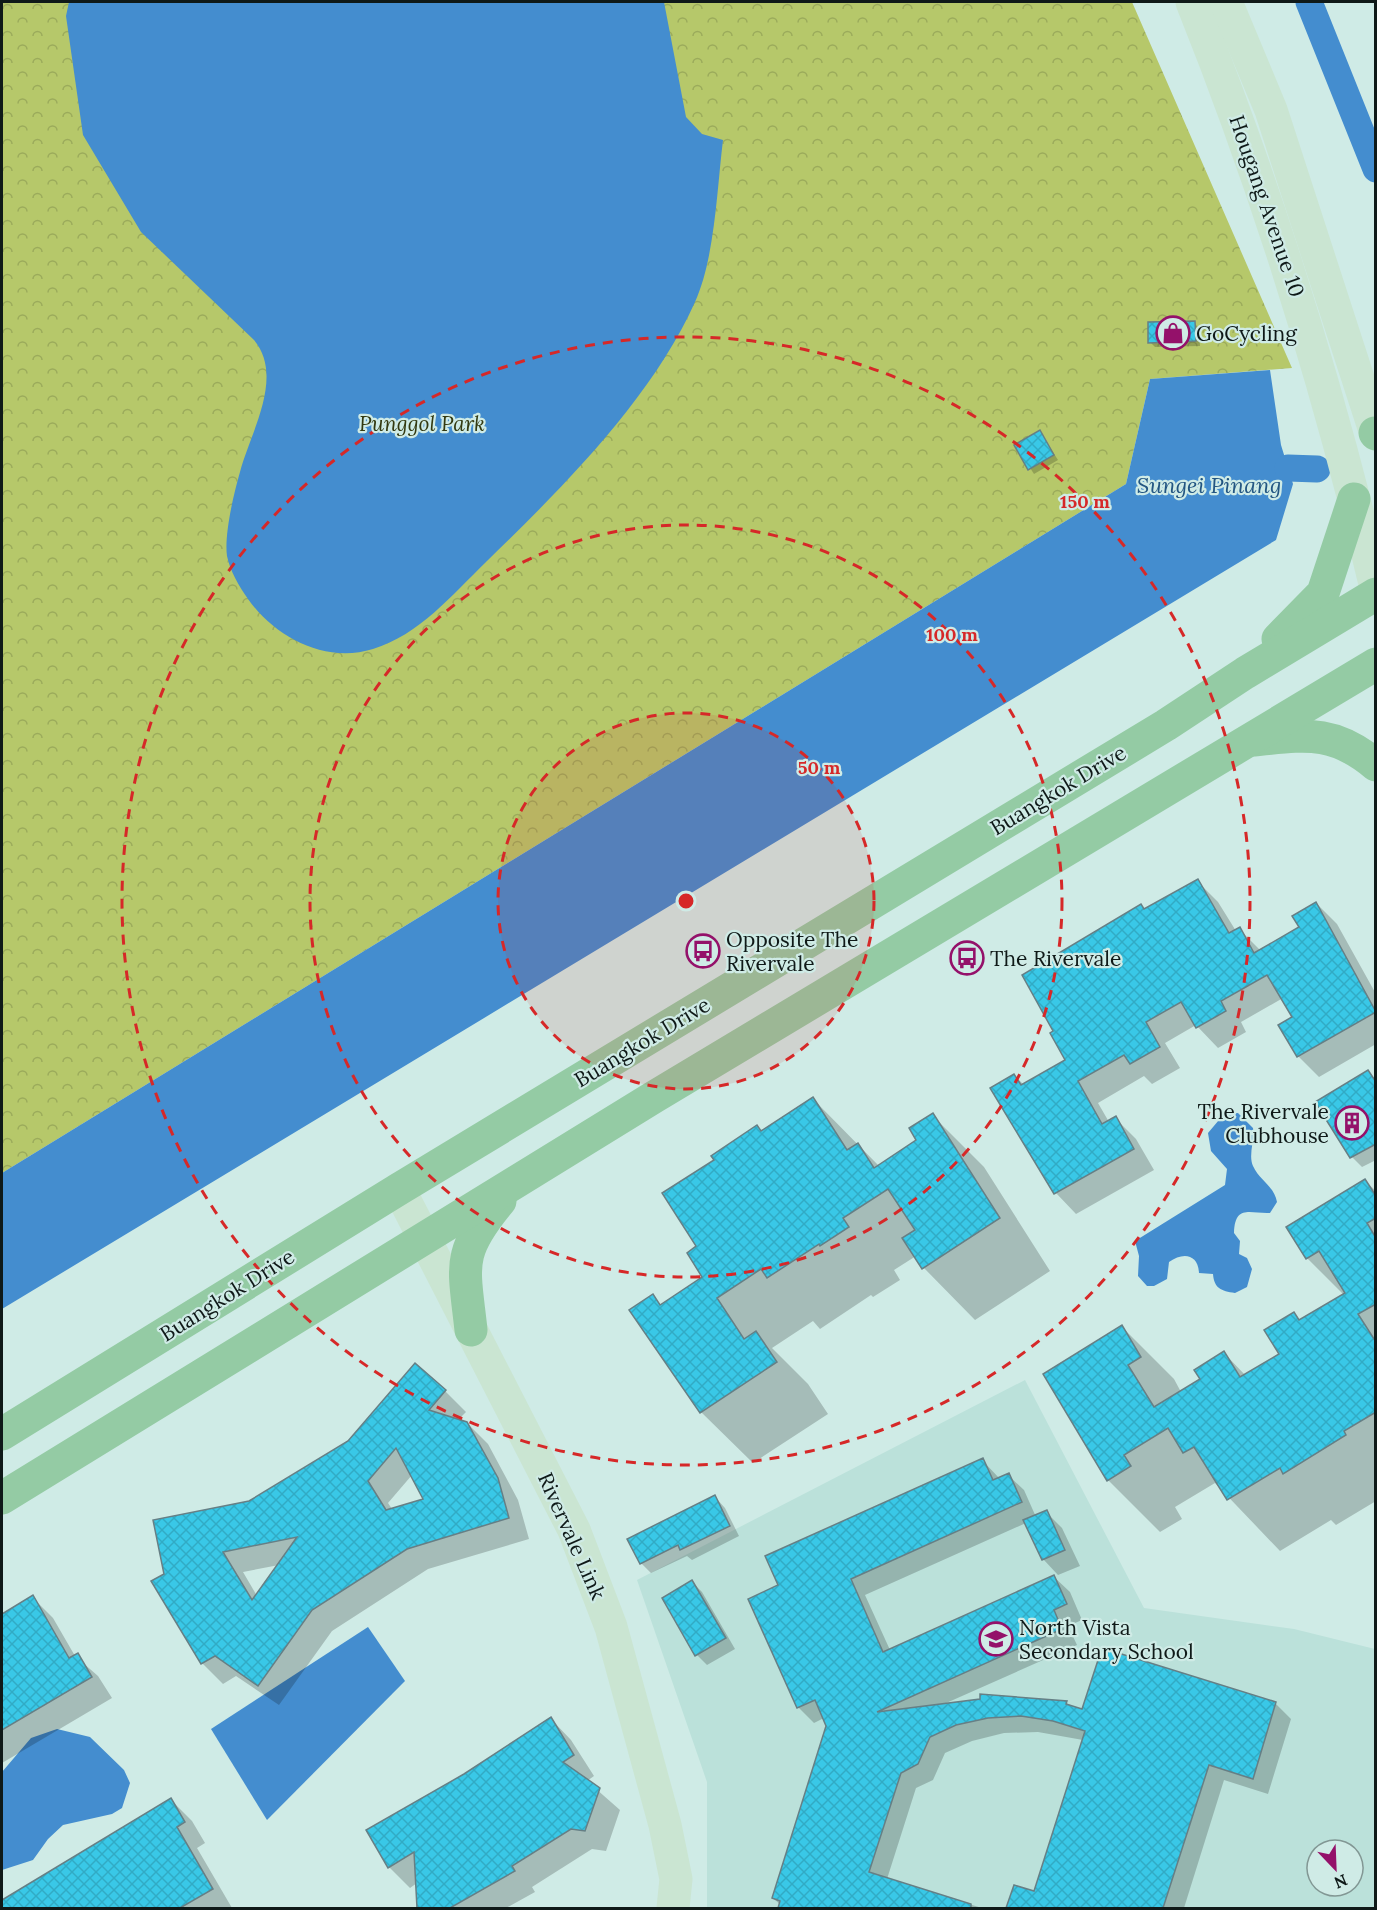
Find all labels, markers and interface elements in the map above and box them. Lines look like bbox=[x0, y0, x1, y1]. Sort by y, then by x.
street label: Hougang Avenue 10 bbox=[1223, 112, 1311, 300]
shop icon: GoCycling bbox=[1155, 315, 1191, 351]
place label: GoCycling bbox=[1196, 320, 1297, 347]
park label: Punggol Park bbox=[359, 410, 485, 437]
water label: Sungei Pinang bbox=[1137, 471, 1281, 499]
text: 150 m bbox=[1060, 490, 1110, 513]
text: 100 m bbox=[926, 623, 978, 646]
street label: Buangkok Drive bbox=[985, 739, 1131, 841]
text: 50 m bbox=[798, 756, 841, 779]
centre of rings bbox=[676, 891, 696, 911]
place label: Opposite The Rivervale bbox=[726, 926, 858, 977]
bus stop icon: Opposite The Rivervale bbox=[685, 933, 721, 969]
bus stop icon: The Rivervale bbox=[949, 940, 985, 976]
place label: The Rivervale bbox=[990, 945, 1121, 972]
street label: Buangkok Drive bbox=[569, 991, 715, 1093]
place label: The Rivervale Clubhouse bbox=[1198, 1098, 1329, 1149]
building icon: The Rivervale Clubhouse bbox=[1334, 1105, 1370, 1141]
street label: Buangkok Drive bbox=[155, 1243, 299, 1347]
street label: Rivervale Link bbox=[532, 1468, 612, 1604]
place label: North Vista Secondary School bbox=[1019, 1614, 1194, 1665]
school or university icon: North Vista Secondary School bbox=[978, 1621, 1014, 1657]
north arrow bbox=[1305, 1838, 1365, 1898]
text: N bbox=[1331, 1870, 1350, 1893]

